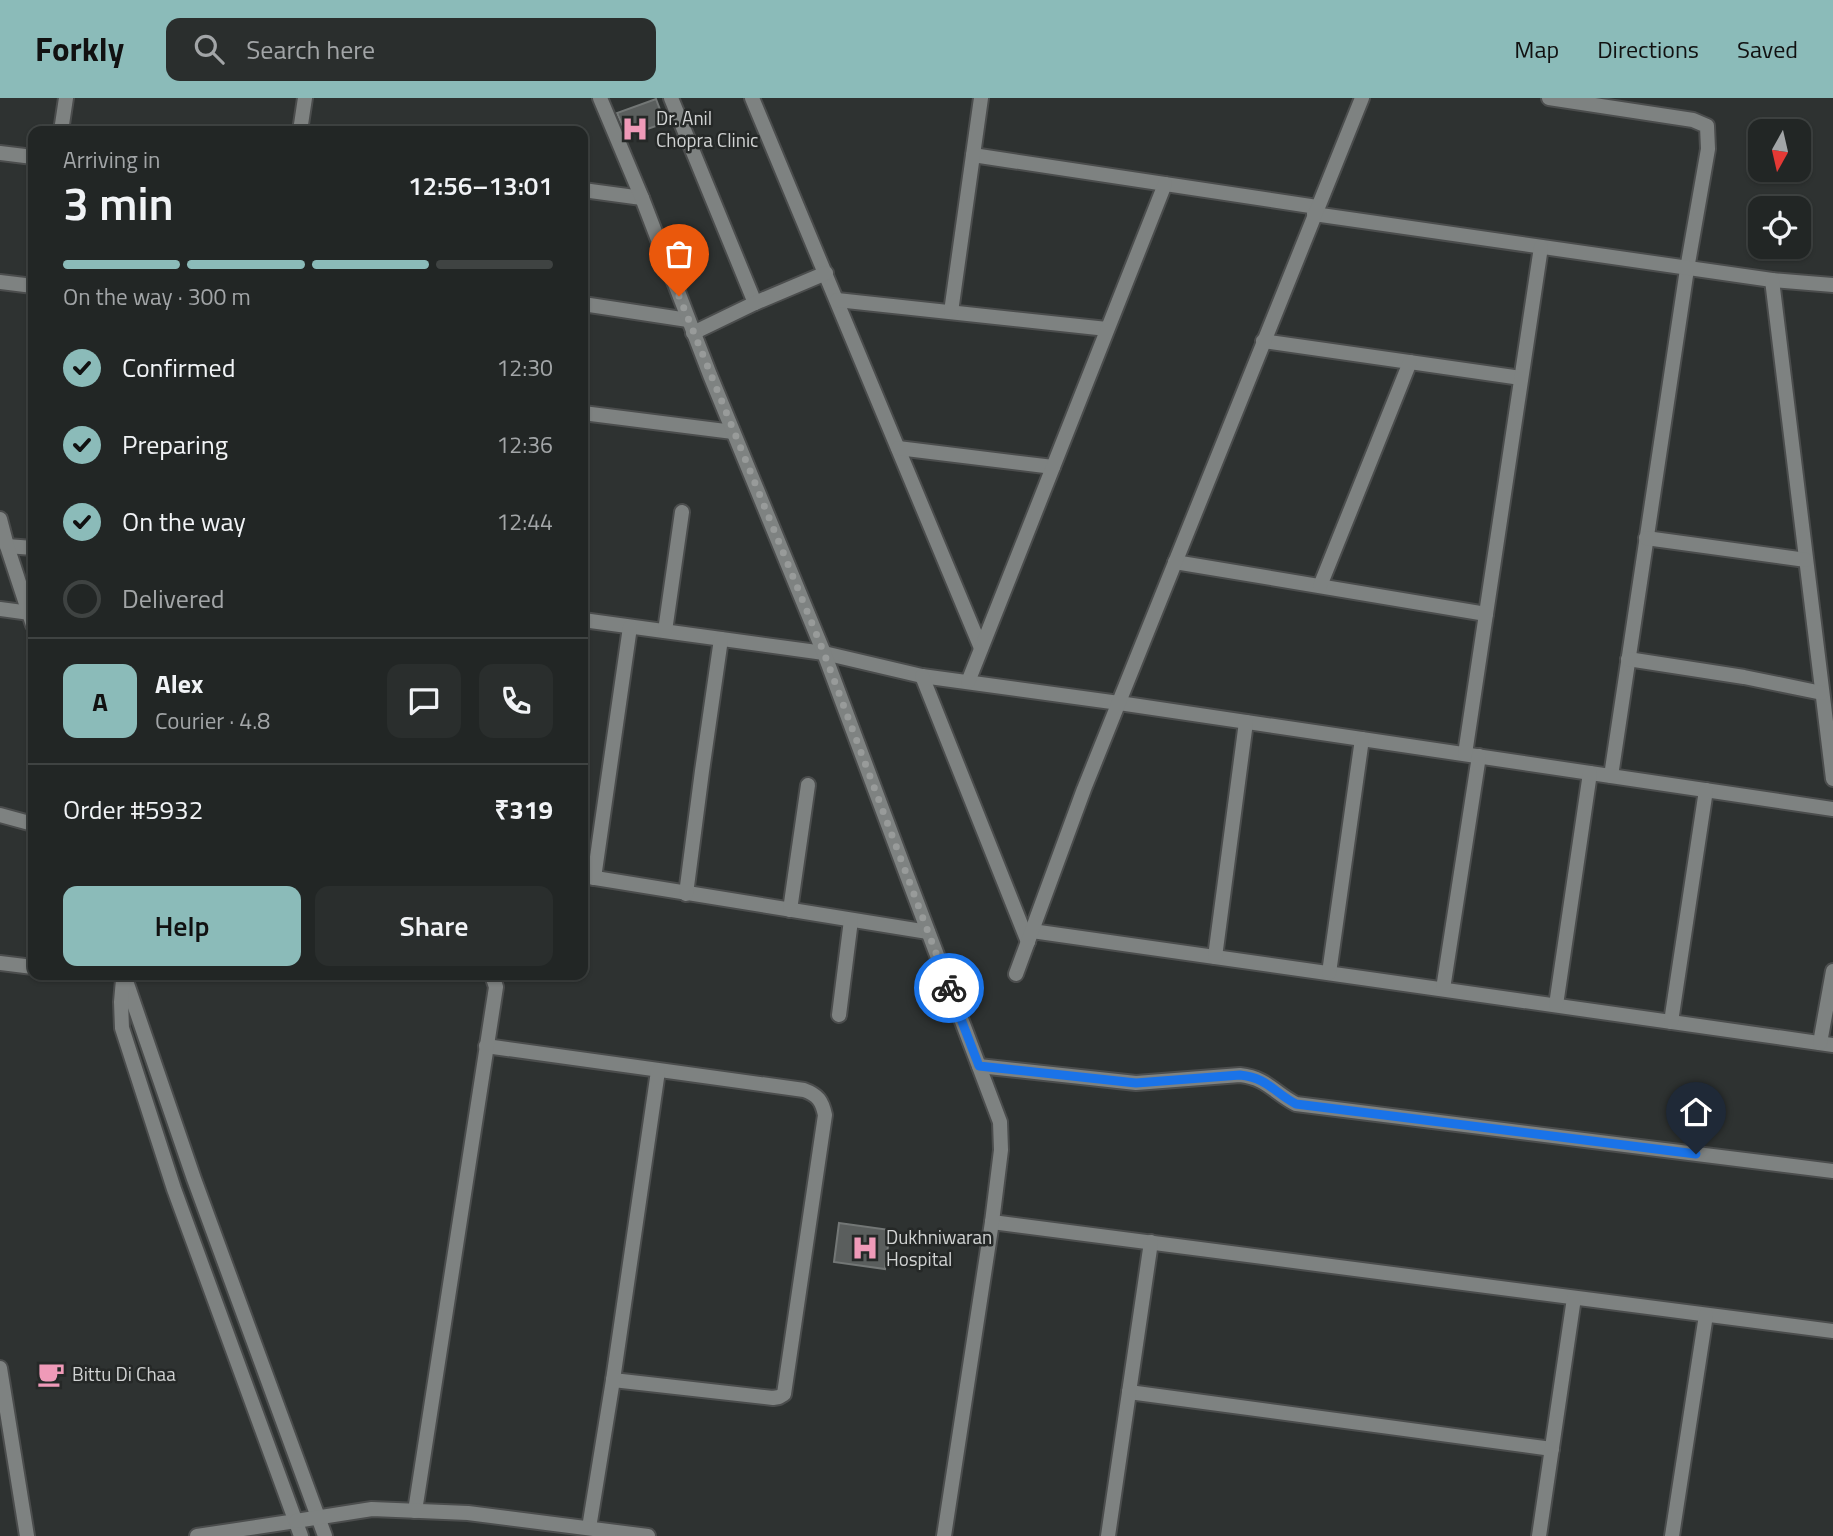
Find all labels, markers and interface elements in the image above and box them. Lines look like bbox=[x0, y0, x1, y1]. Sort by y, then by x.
search box bbox=[166, 18, 656, 81]
text: Forkly bbox=[35, 24, 124, 74]
icon: search bbox=[190, 30, 228, 68]
text: Search here bbox=[246, 30, 375, 69]
text: Map bbox=[1514, 31, 1559, 67]
text: Directions bbox=[1597, 31, 1699, 67]
text: Saved bbox=[1737, 31, 1798, 67]
place label: Dr. Anil Chopra Clinic bbox=[656, 103, 758, 154]
hospital icon: Dr. Anil Chopra Clinic bbox=[620, 114, 650, 144]
north arrow bbox=[1748, 119, 1811, 182]
map controls bbox=[1748, 119, 1811, 259]
text: Arriving in bbox=[63, 142, 160, 177]
text: 12:56–13:01 bbox=[408, 166, 553, 205]
text: 3 min bbox=[63, 168, 174, 238]
button: locate bbox=[1748, 196, 1811, 259]
pin bbox=[649, 224, 709, 296]
icon: bag bbox=[660, 235, 698, 273]
text: On the way · 300 m bbox=[63, 279, 251, 314]
text: Confirmed bbox=[122, 348, 236, 387]
icon: check bbox=[63, 349, 101, 387]
text: 12:30 bbox=[496, 350, 553, 385]
text: Preparing bbox=[122, 425, 228, 464]
icon: check bbox=[63, 426, 101, 464]
text: 12:36 bbox=[496, 427, 553, 462]
text: On the way bbox=[122, 502, 246, 541]
icon: check bbox=[63, 503, 101, 541]
text: 12:44 bbox=[496, 504, 553, 539]
text: Delivered bbox=[122, 579, 225, 618]
text: Alex bbox=[155, 664, 203, 703]
button: chat bbox=[387, 664, 461, 738]
button: phone bbox=[479, 664, 553, 738]
text: A bbox=[92, 682, 108, 721]
text: Courier · 4.8 bbox=[155, 703, 270, 738]
text: Order #5932 bbox=[63, 790, 203, 829]
text: ₹319 bbox=[494, 790, 553, 829]
button: Help bbox=[63, 886, 301, 966]
button: Share bbox=[315, 886, 553, 966]
courier bbox=[914, 953, 984, 1023]
icon: bike bbox=[930, 969, 968, 1007]
pin bbox=[1666, 1082, 1726, 1154]
icon: home bbox=[1677, 1093, 1715, 1131]
place label: Dukhniwaran Hospital bbox=[886, 1222, 992, 1273]
hospital icon: Dukhniwaran Hospital bbox=[850, 1233, 880, 1263]
cafe icon: Bittu Di Chaa bbox=[36, 1359, 66, 1389]
place label: Bittu Di Chaa bbox=[72, 1359, 176, 1388]

